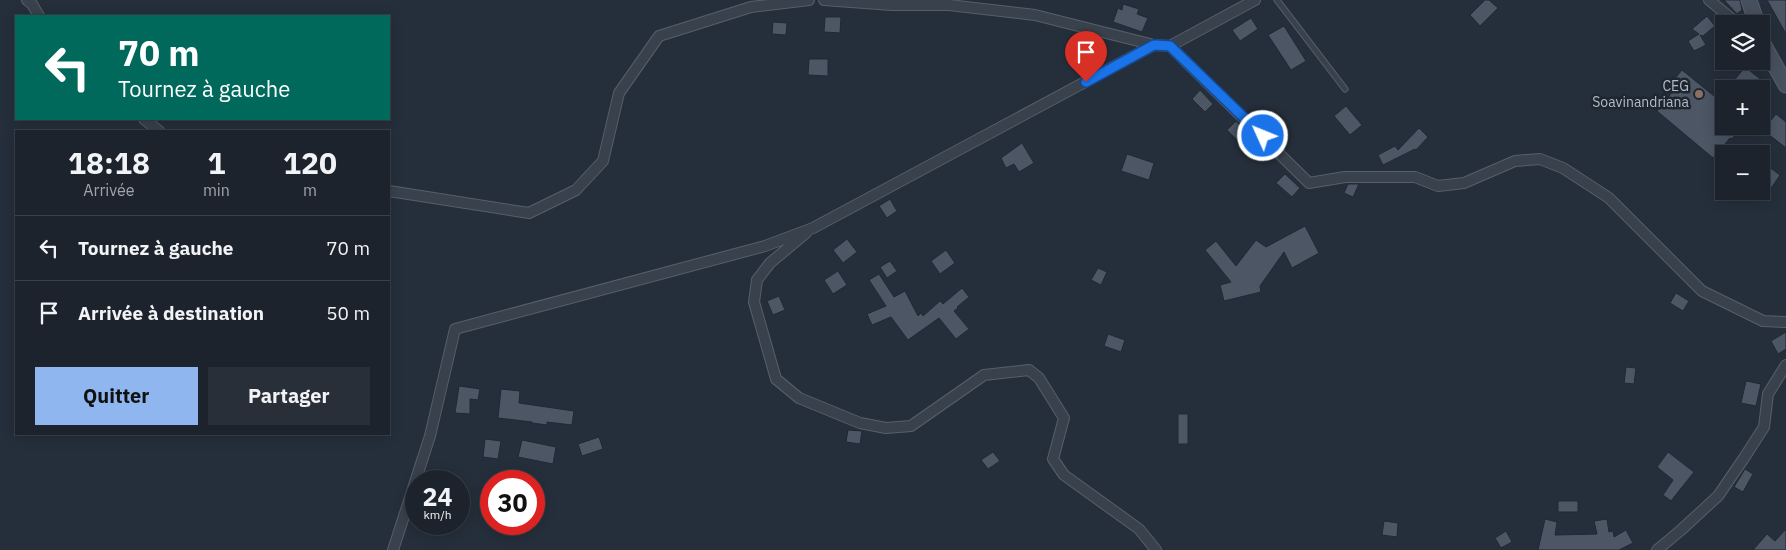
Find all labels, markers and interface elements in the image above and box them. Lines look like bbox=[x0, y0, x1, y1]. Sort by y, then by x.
map controls bbox=[1715, 15, 1770, 200]
button: layers bbox=[1715, 15, 1770, 70]
text: 70 m bbox=[118, 30, 200, 76]
pin bbox=[1065, 31, 1107, 82]
icon: left bbox=[35, 35, 100, 100]
icon: arrive bbox=[1072, 38, 1100, 66]
text: Tournez à gauche bbox=[118, 74, 290, 103]
place label: CEG Soavinandriana bbox=[1592, 77, 1690, 111]
button: + bbox=[1715, 80, 1770, 135]
marker: CEG Soavinandriana bbox=[1693, 88, 1705, 100]
position arrow bbox=[1236, 109, 1288, 161]
text: 18:18 bbox=[68, 143, 150, 182]
text: 1 bbox=[207, 143, 225, 182]
text: 120 bbox=[283, 143, 337, 182]
button: − bbox=[1715, 145, 1770, 200]
text: Arrivée bbox=[83, 180, 135, 200]
text: min bbox=[203, 180, 230, 200]
text: m bbox=[303, 180, 317, 200]
icon: left bbox=[35, 234, 63, 262]
text: Tournez à gauche bbox=[78, 236, 234, 260]
text: 70 m bbox=[326, 236, 370, 260]
icon: arrive bbox=[35, 299, 63, 327]
text: Arrivée à destination bbox=[78, 301, 264, 325]
text: 50 m bbox=[326, 301, 370, 325]
button: Quitter bbox=[35, 367, 198, 425]
button: Partager bbox=[208, 367, 370, 425]
speed limit sign: 30 bbox=[480, 470, 545, 535]
text: 24 bbox=[422, 480, 453, 513]
text: km/h bbox=[423, 507, 452, 522]

